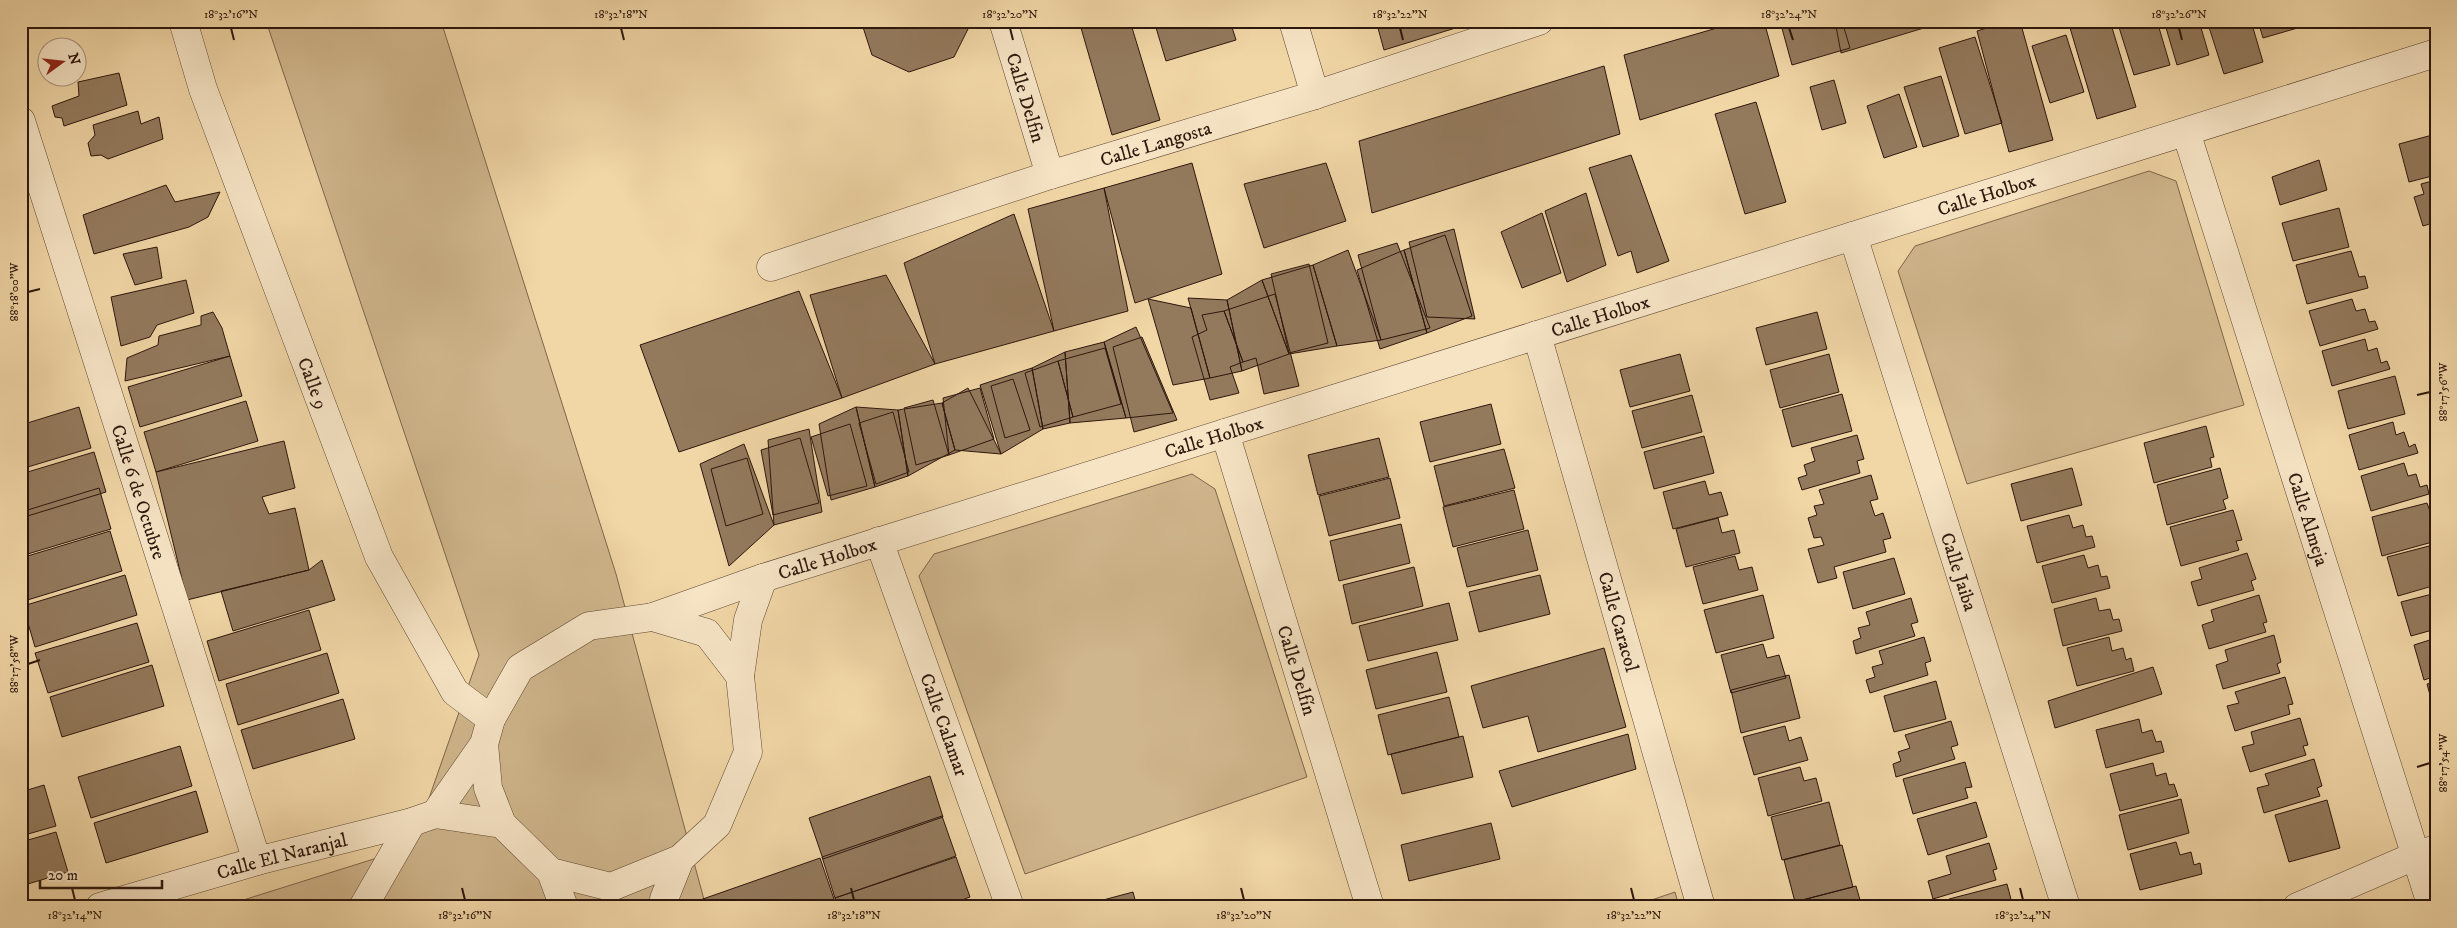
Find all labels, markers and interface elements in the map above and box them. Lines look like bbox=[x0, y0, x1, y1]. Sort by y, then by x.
text: 18°32'16"N bbox=[204, 7, 258, 22]
text: 18°32'18"N bbox=[594, 7, 648, 22]
text: 18°32'20"N bbox=[982, 7, 1038, 22]
text: 18°32'22"N bbox=[1372, 7, 1428, 22]
text: 18°32'24"N bbox=[1761, 7, 1817, 22]
text: 18°32'26"N bbox=[2151, 7, 2207, 22]
north arrow bbox=[38, 38, 88, 88]
street label: Calle Delfin bbox=[1000, 50, 1049, 146]
text: N bbox=[63, 51, 84, 67]
street label: Calle Langosta bbox=[1098, 117, 1214, 172]
street label: Calle Holbox bbox=[1935, 169, 2040, 222]
text: 88°18'00"W bbox=[7, 261, 22, 322]
street label: Calle Holbox bbox=[1548, 290, 1653, 343]
street label: Calle 9 bbox=[292, 354, 332, 413]
text: 88°17'56"W bbox=[2436, 362, 2451, 421]
street label: Calle Holbox bbox=[1162, 412, 1267, 464]
street label: Calle 6 de Octubre bbox=[106, 422, 170, 562]
street label: Calle Almeja bbox=[2282, 470, 2333, 569]
street label: Calle Jaiba bbox=[1935, 530, 1981, 614]
street label: Calle Holbox bbox=[776, 533, 880, 586]
street label: Calle Caracol bbox=[1592, 569, 1643, 675]
street label: Calle Delfín bbox=[1272, 623, 1321, 718]
text: 88°17'58"W bbox=[7, 634, 22, 693]
street label: Calle Calamar bbox=[914, 670, 972, 780]
text: 88°17'54"W bbox=[2436, 733, 2451, 792]
street label: Calle El Naranjal bbox=[214, 829, 350, 885]
scale bar bbox=[40, 858, 162, 890]
text: 20 m bbox=[48, 866, 78, 885]
text: 18°32'14"N bbox=[48, 908, 103, 923]
text: 18°32'16"N bbox=[438, 908, 492, 923]
text: 18°32'18"N bbox=[827, 908, 881, 923]
text: 18°32'20"N bbox=[1216, 908, 1272, 923]
text: 18°32'22"N bbox=[1606, 908, 1662, 923]
text: 18°32'24"N bbox=[1995, 908, 2051, 923]

